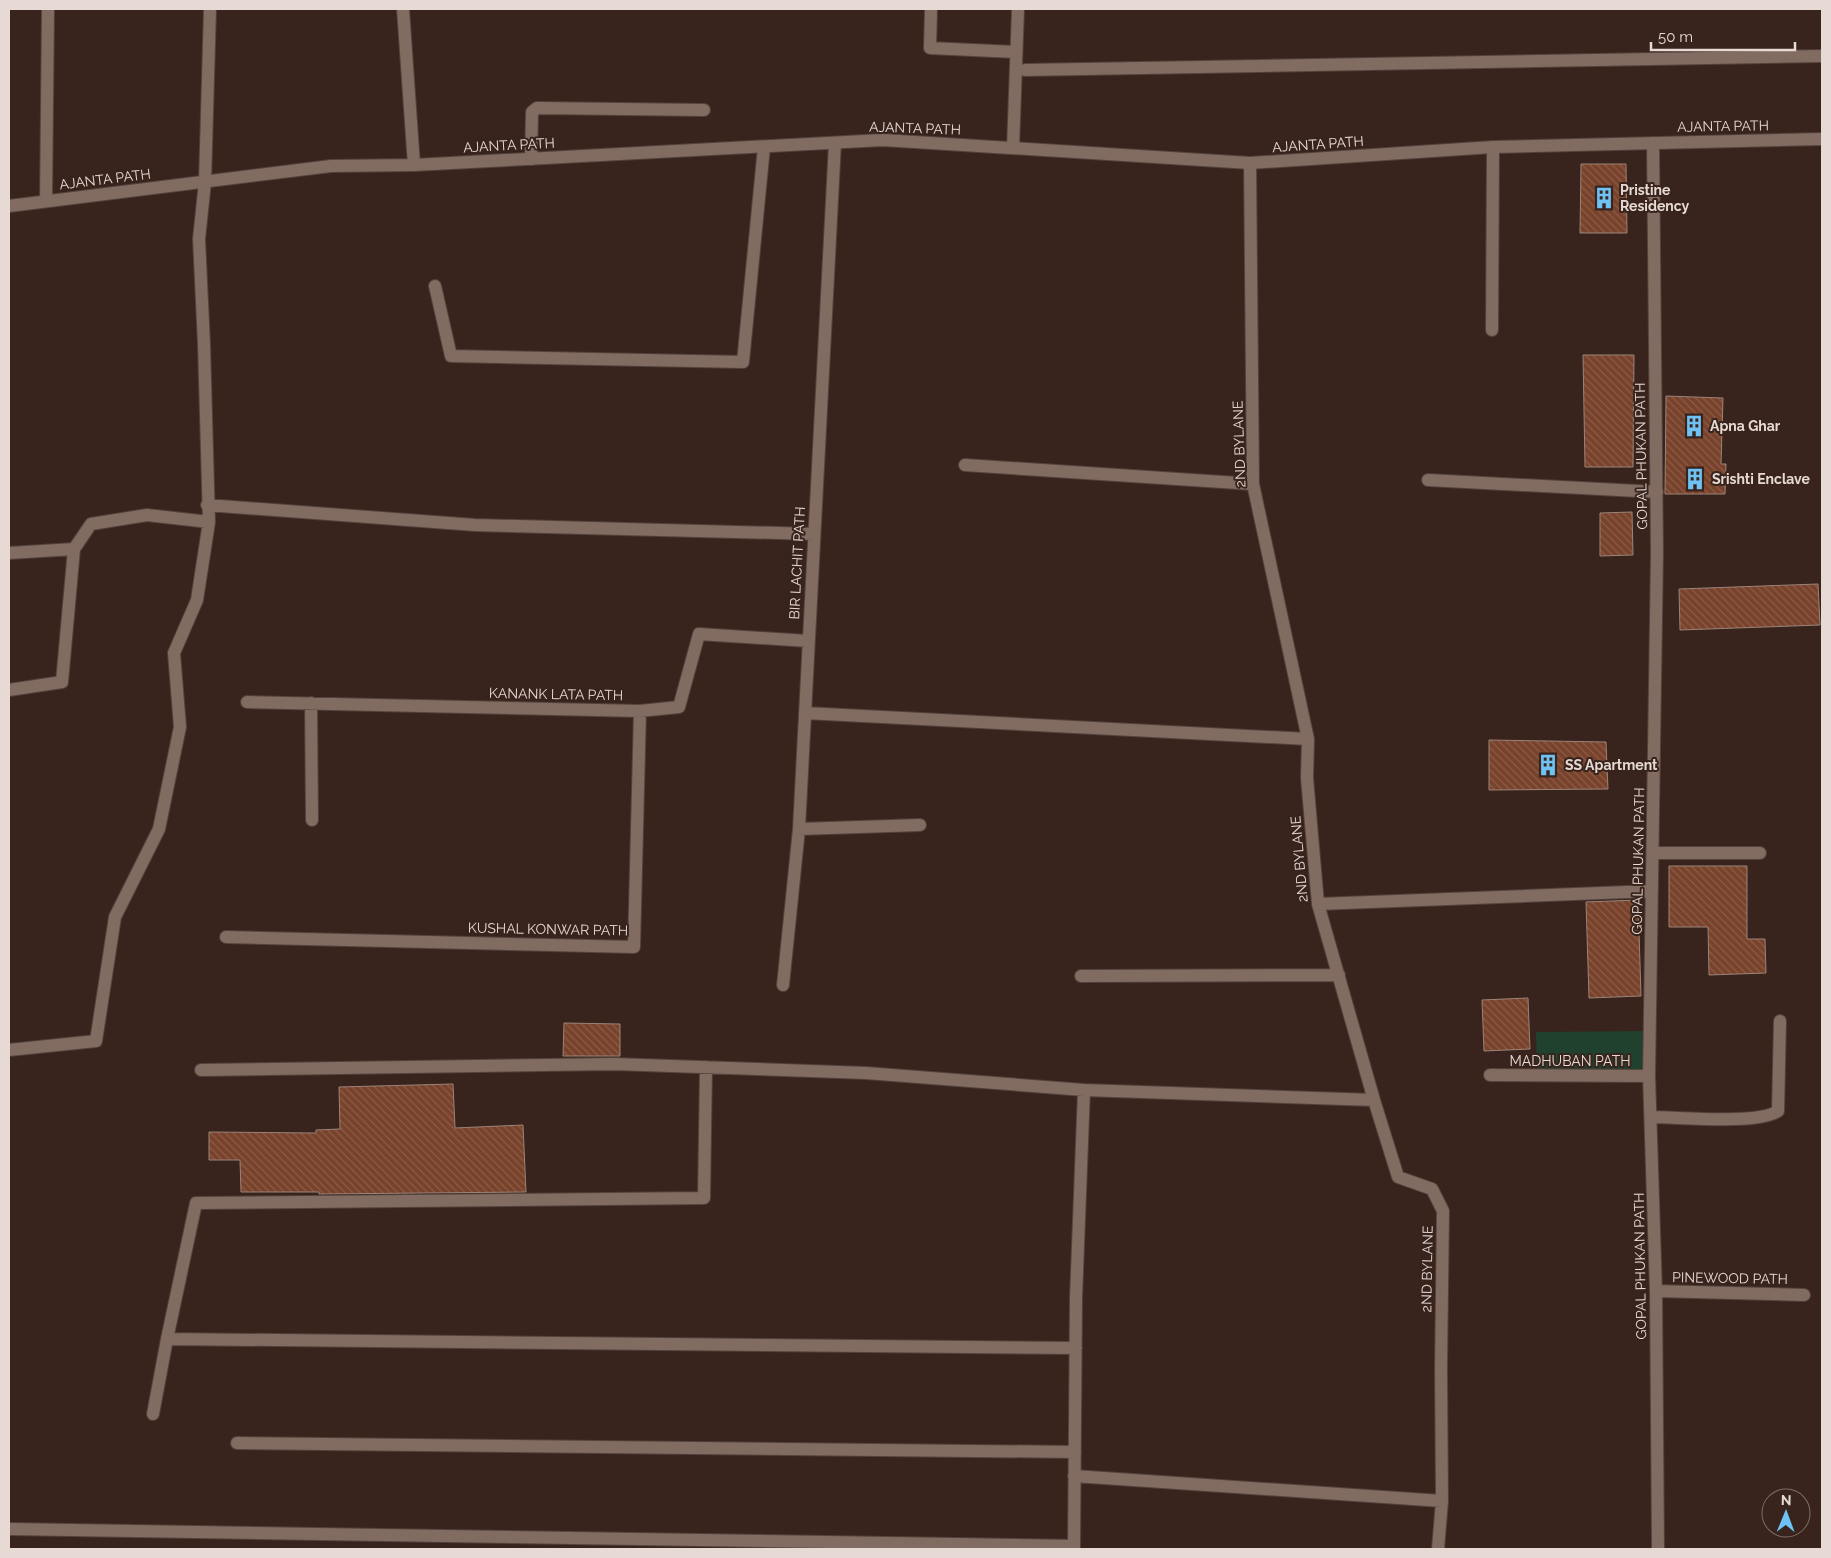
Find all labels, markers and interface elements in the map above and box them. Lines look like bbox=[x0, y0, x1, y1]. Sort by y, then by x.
scale bar bbox=[1651, 20, 1795, 52]
text: 50 m bbox=[1658, 28, 1693, 46]
street label: AJANTA PATH bbox=[1677, 117, 1769, 135]
street label: AJANTA PATH bbox=[869, 118, 961, 138]
street label: AJANTA PATH bbox=[1272, 133, 1364, 155]
street label: AJANTA PATH bbox=[463, 135, 555, 155]
street label: AJANTA PATH bbox=[58, 165, 152, 193]
place label: Pristine Residency bbox=[1620, 182, 1690, 214]
building icon: Pristine Residency bbox=[1591, 185, 1617, 211]
street label: GOPAL PHUKAN PATH bbox=[1632, 382, 1650, 530]
street label: 2ND BYLANE bbox=[1229, 400, 1249, 488]
building icon: Apna Ghar bbox=[1681, 413, 1707, 439]
place label: Apna Ghar bbox=[1710, 418, 1781, 434]
building icon: Srishti Enclave bbox=[1682, 466, 1708, 492]
place label: Srishti Enclave bbox=[1712, 471, 1811, 487]
street label: BIR LACHIT PATH bbox=[786, 506, 808, 620]
street label: KANANK LATA PATH bbox=[489, 685, 623, 703]
building icon: SS Apartment bbox=[1535, 752, 1561, 778]
place label: SS Apartment bbox=[1565, 757, 1658, 773]
street label: GOPAL PHUKAN PATH bbox=[1629, 787, 1647, 935]
street label: 2ND BYLANE bbox=[1287, 815, 1311, 903]
street label: KUSHAL KONWAR PATH bbox=[468, 920, 628, 938]
street label: MADHUBAN PATH bbox=[1509, 1053, 1631, 1069]
street label: GOPAL PHUKAN PATH bbox=[1631, 1192, 1649, 1340]
street label: 2ND BYLANE bbox=[1418, 1226, 1436, 1312]
street label: PINEWOOD PATH bbox=[1672, 1269, 1788, 1287]
north arrow bbox=[1761, 1488, 1811, 1538]
text: N bbox=[1781, 1492, 1792, 1508]

